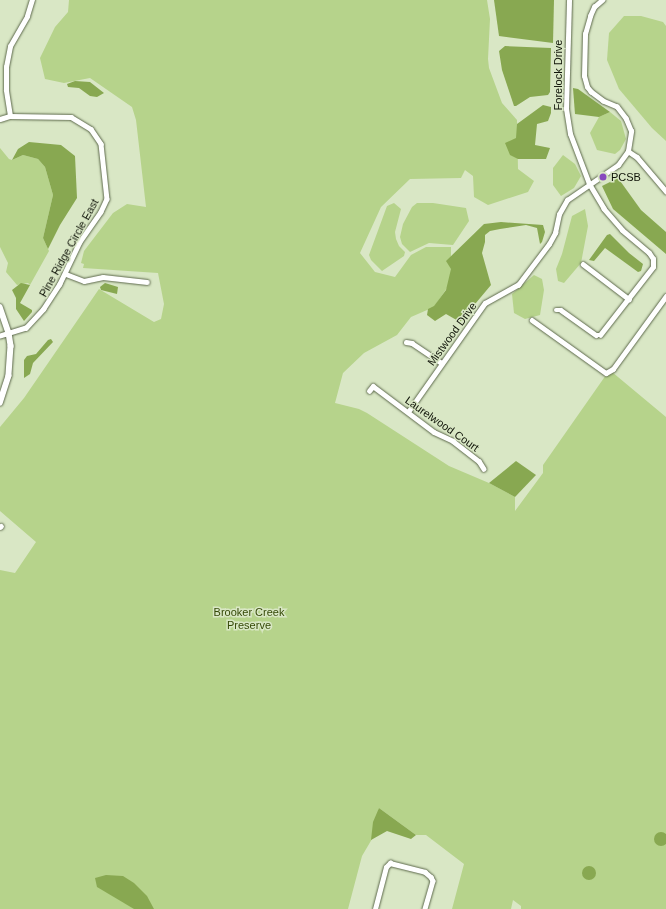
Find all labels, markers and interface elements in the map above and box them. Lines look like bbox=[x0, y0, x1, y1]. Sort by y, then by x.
street label: Forelock Drive bbox=[551, 40, 565, 110]
place label: PCSB bbox=[611, 170, 641, 184]
marker: PCSB bbox=[598, 172, 608, 182]
street label: Pine Ridge Circle East bbox=[37, 197, 101, 299]
street label: Mistwood Drive bbox=[425, 300, 479, 368]
street label: Laurelwood Court bbox=[403, 394, 481, 454]
park label: Brooker Creek Preserve bbox=[214, 606, 284, 632]

